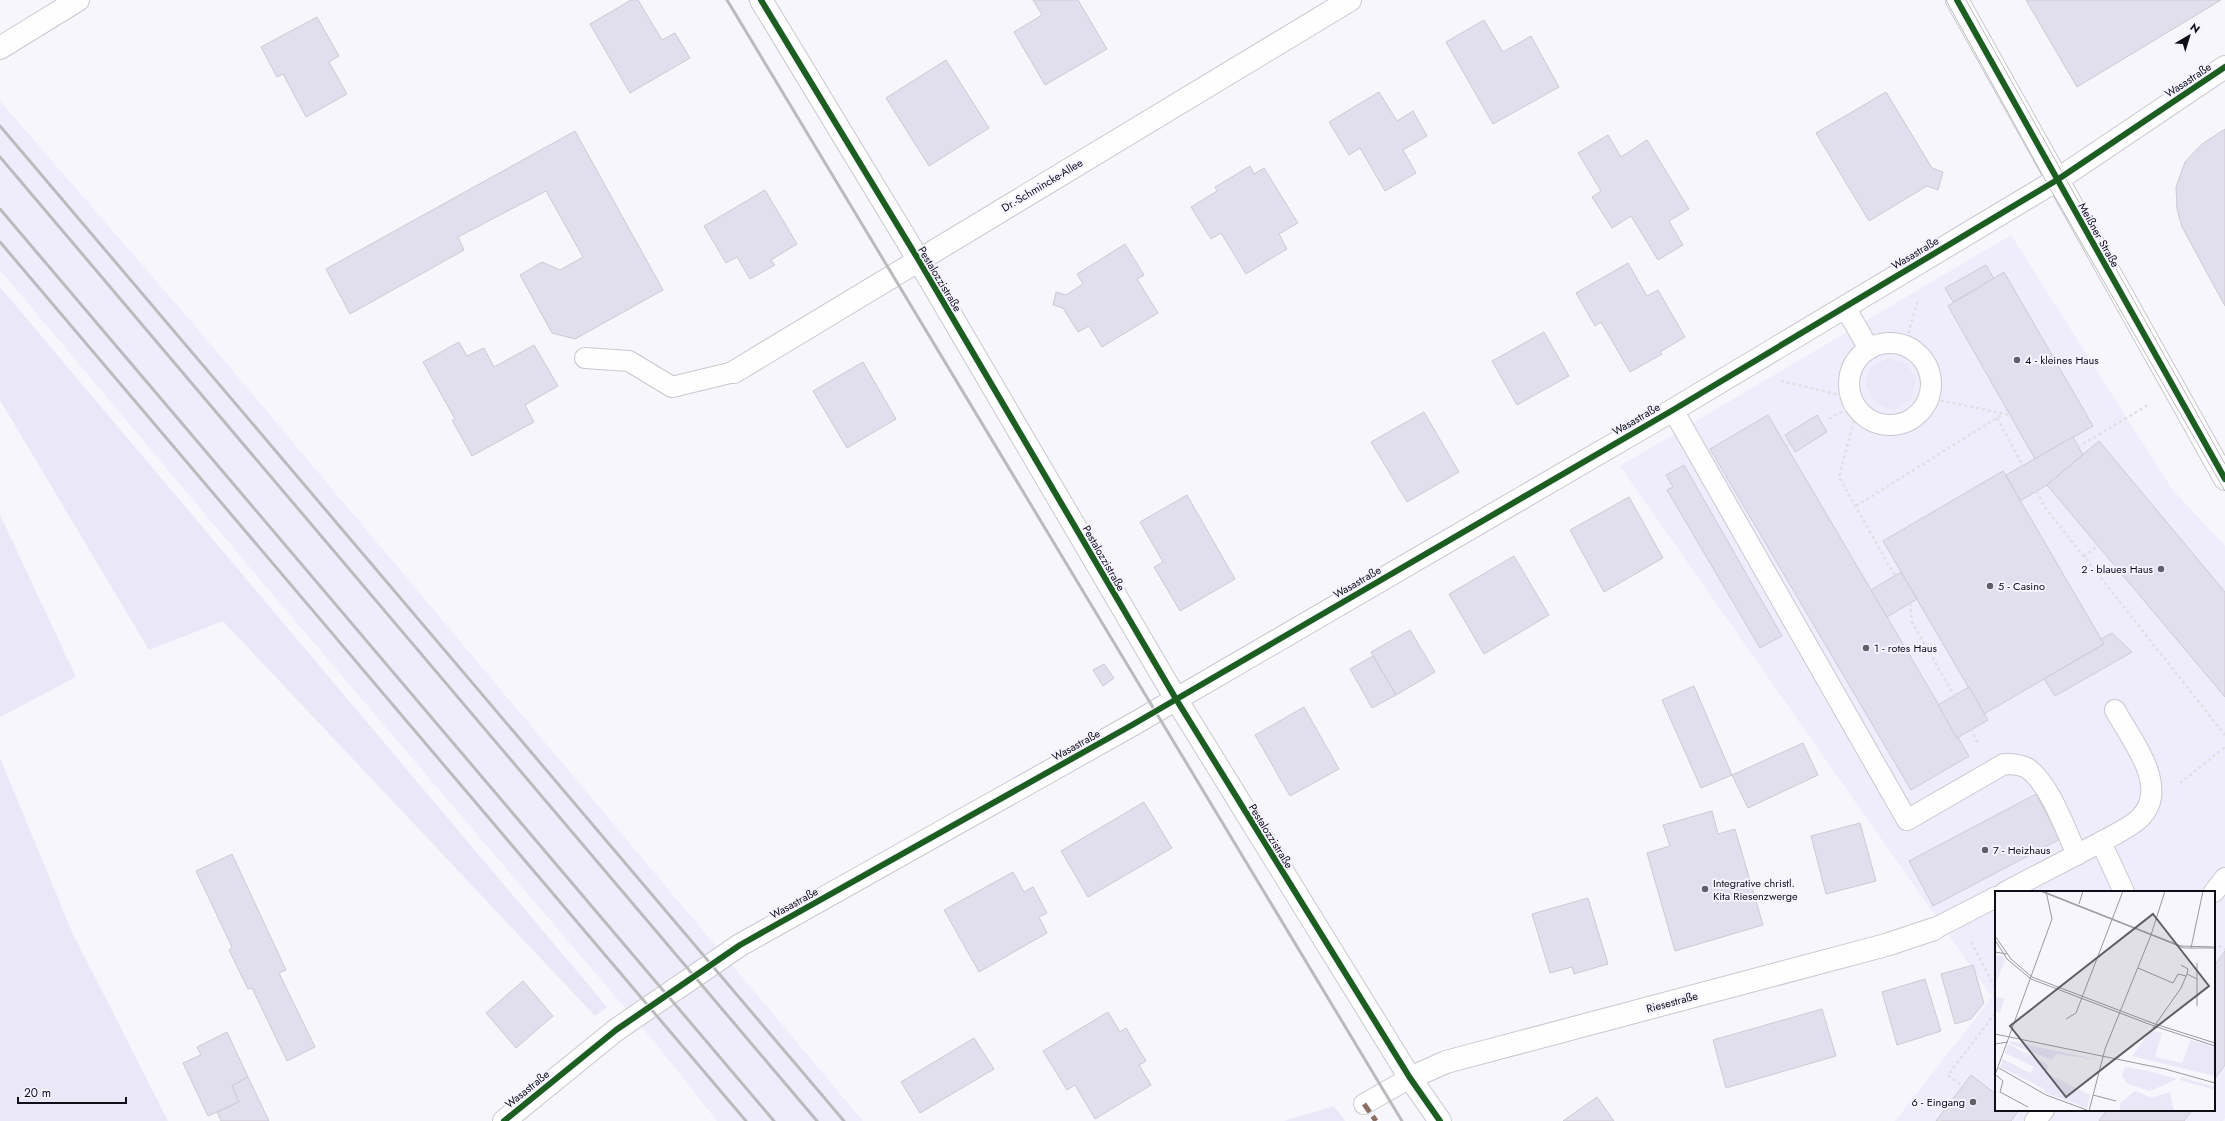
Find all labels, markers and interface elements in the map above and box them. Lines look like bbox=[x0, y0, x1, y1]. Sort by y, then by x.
north arrow bbox=[2169, 16, 2209, 56]
text: N bbox=[2187, 19, 2204, 37]
street label: Wasastraße bbox=[2162, 58, 2215, 101]
street label: Dr.-Schmincke-Allee bbox=[998, 154, 1086, 216]
street label: Meißner Straße bbox=[2075, 200, 2124, 271]
street label: Wasastraße bbox=[1888, 232, 1942, 273]
street label: Pestalozzistraße bbox=[914, 243, 966, 315]
place label: 4 - kleines Haus bbox=[2025, 352, 2099, 368]
marker: 4 - kleines Haus bbox=[2012, 355, 2022, 365]
street label: Wasastraße bbox=[1609, 399, 1663, 439]
street label: Pestalozzistraße bbox=[1079, 522, 1129, 594]
place label: 2 - blaues Haus bbox=[2081, 561, 2154, 577]
street label: Wasastraße bbox=[1330, 562, 1384, 602]
marker: 2 - blaues Haus bbox=[2156, 564, 2166, 574]
place label: 5 - Casino bbox=[1998, 578, 2045, 594]
marker: 5 - Casino bbox=[1985, 581, 1995, 591]
place label: 1 - rotes Haus bbox=[1874, 640, 1937, 656]
marker: 1 - rotes Haus bbox=[1861, 643, 1871, 653]
street label: Wasastraße bbox=[1049, 725, 1103, 765]
street label: Pestalozzistraße bbox=[1245, 801, 1297, 872]
place label: 7 - Heizhaus bbox=[1993, 842, 2051, 858]
marker: 7 - Heizhaus bbox=[1980, 845, 1990, 855]
place label: Integrative christl. Kita Riesenzwerge bbox=[1713, 875, 1798, 904]
street label: Wasastraße bbox=[767, 883, 821, 923]
marker: Integrative christl. Kita Riesenzwerge bbox=[1700, 884, 1710, 894]
inset map bbox=[1995, 891, 2215, 1111]
street label: Riesestraße bbox=[1644, 987, 1700, 1017]
street label: Wasastraße bbox=[501, 1066, 553, 1112]
scale bar bbox=[18, 1079, 126, 1105]
text: 20 m bbox=[24, 1084, 51, 1102]
place label: 6 - Eingang bbox=[1911, 1094, 1965, 1110]
marker: 6 - Eingang bbox=[1968, 1097, 1978, 1107]

